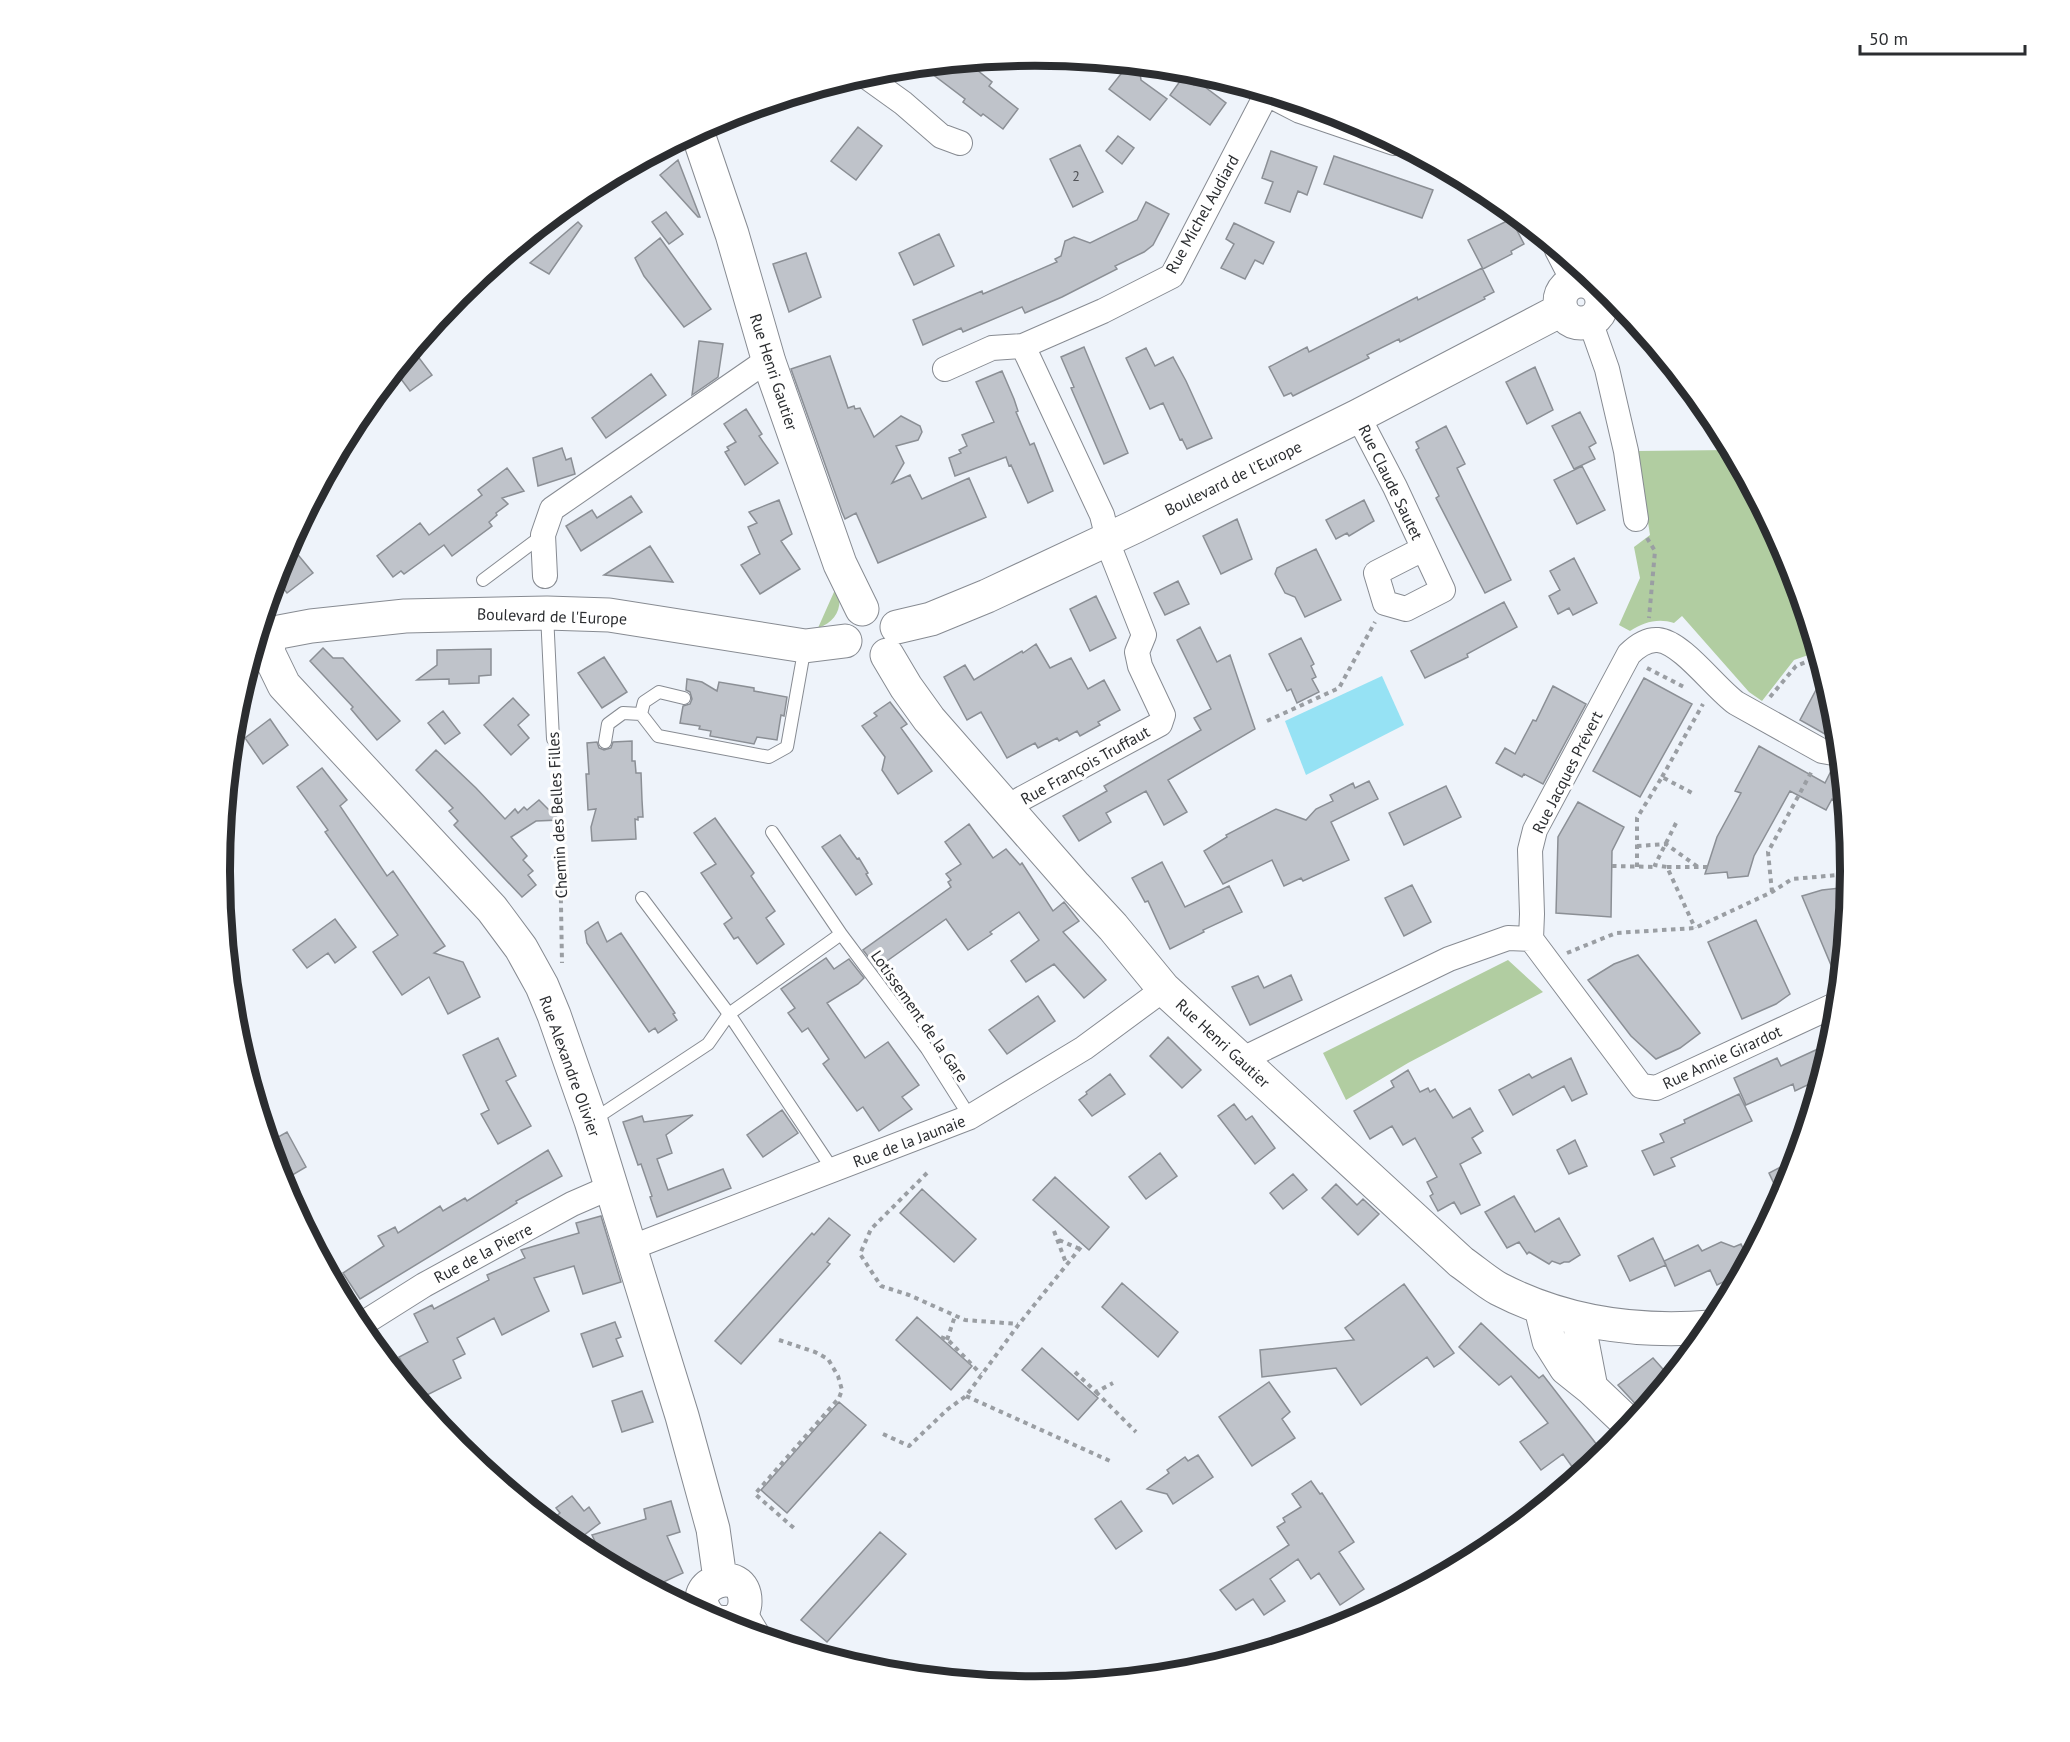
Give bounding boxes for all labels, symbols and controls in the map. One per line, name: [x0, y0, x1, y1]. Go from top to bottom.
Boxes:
scale bar: [1860, 18, 2025, 56]
text: 50 m: [1869, 27, 1908, 50]
street label: Rue Michel Audiard: [1161, 151, 1243, 277]
house number: 2: [1072, 167, 1080, 185]
street label: Rue Henri Gautier: [746, 311, 802, 433]
street label: Rue Claude Sautet: [1354, 421, 1428, 543]
street label: Boulevard de l'Europe: [1161, 436, 1305, 520]
street label: Boulevard de l'Europe: [477, 603, 627, 629]
street label: Rue Jacques Prévert: [1527, 707, 1607, 837]
street label: Rue François Truffaut: [1017, 721, 1154, 809]
street label: Chemin des Belles Filles: [543, 731, 571, 899]
street label: Lotissement de la Gare: [867, 946, 973, 1086]
street label: Rue Alexandre Olivier: [535, 993, 605, 1140]
street label: Rue Henri Gautier: [1172, 994, 1275, 1092]
street label: Rue Annie Girardot: [1659, 1020, 1785, 1093]
street label: Rue de la Jaunaie: [850, 1110, 968, 1172]
street label: Rue de la Pierre: [430, 1219, 536, 1287]

